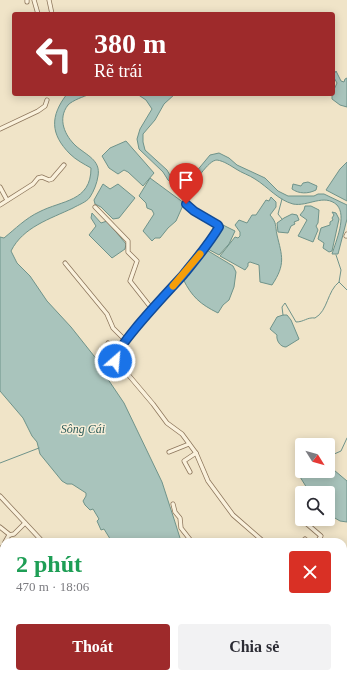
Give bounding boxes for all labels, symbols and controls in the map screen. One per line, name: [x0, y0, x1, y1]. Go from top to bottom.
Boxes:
icon: left: [28, 28, 80, 80]
text: 380 m: [94, 28, 166, 59]
text: Rẽ trái: [94, 61, 142, 81]
pin: [169, 163, 203, 204]
icon: arrive: [175, 169, 197, 191]
position arrow: [94, 340, 136, 382]
water label: Sông Cái: [61, 422, 105, 436]
north arrow: [295, 438, 335, 478]
map controls: [295, 438, 335, 526]
button: search: [295, 486, 335, 526]
text: 2 phút: [16, 551, 82, 577]
button: close: [289, 551, 331, 593]
text: 470 m · 18:06: [16, 579, 89, 594]
button: Thoát: [16, 624, 170, 670]
button: Chia sẻ: [178, 624, 331, 670]

